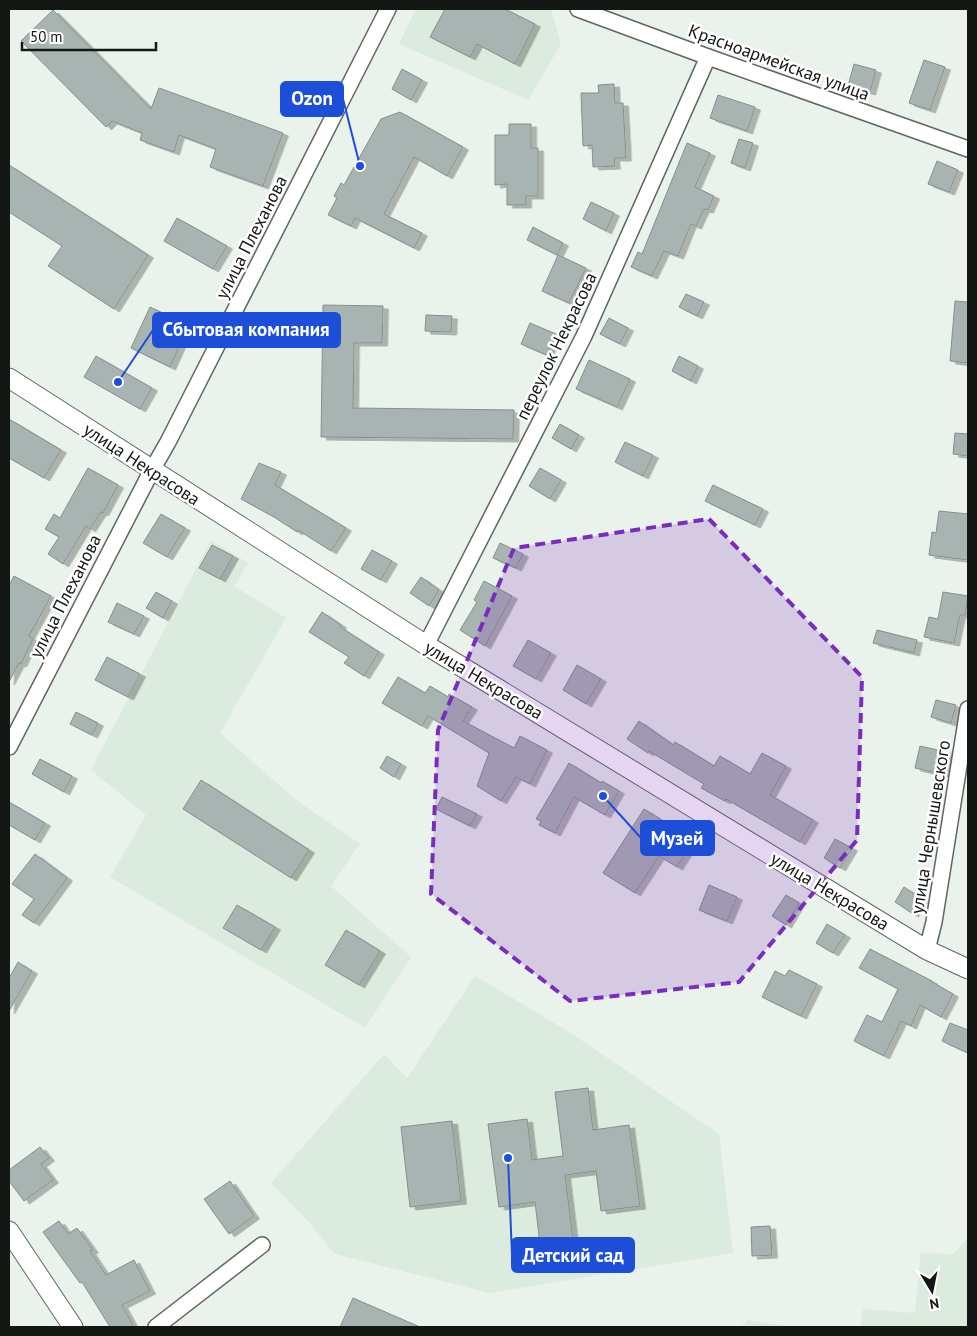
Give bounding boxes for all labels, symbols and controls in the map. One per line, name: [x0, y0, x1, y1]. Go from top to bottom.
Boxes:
street label: Красноармейская улица: [685, 18, 873, 106]
scale bar: [22, 20, 156, 52]
text: 50 m: [30, 27, 63, 46]
callout: Ozon: [281, 82, 343, 116]
text: Ozon: [291, 86, 333, 110]
street label: улица Плеханова: [210, 171, 292, 303]
street label: переулок Некрасова: [510, 268, 602, 424]
callout: Сбытовая компания: [153, 313, 340, 347]
text: Сбытовая компания: [162, 317, 330, 341]
street label: улица Некрасова: [79, 418, 205, 510]
street label: улица Плеханова: [24, 530, 106, 662]
street label: улица Некрасова: [420, 636, 548, 724]
street label: улица Чернышевского: [905, 739, 955, 915]
callout: Музей: [641, 821, 714, 855]
text: Музей: [651, 826, 703, 850]
street label: улица Некрасова: [766, 847, 894, 935]
callout: Детский сад: [512, 1238, 634, 1272]
text: Детский сад: [522, 1243, 624, 1267]
north arrow: [907, 1266, 957, 1316]
text: N: [928, 1294, 940, 1313]

